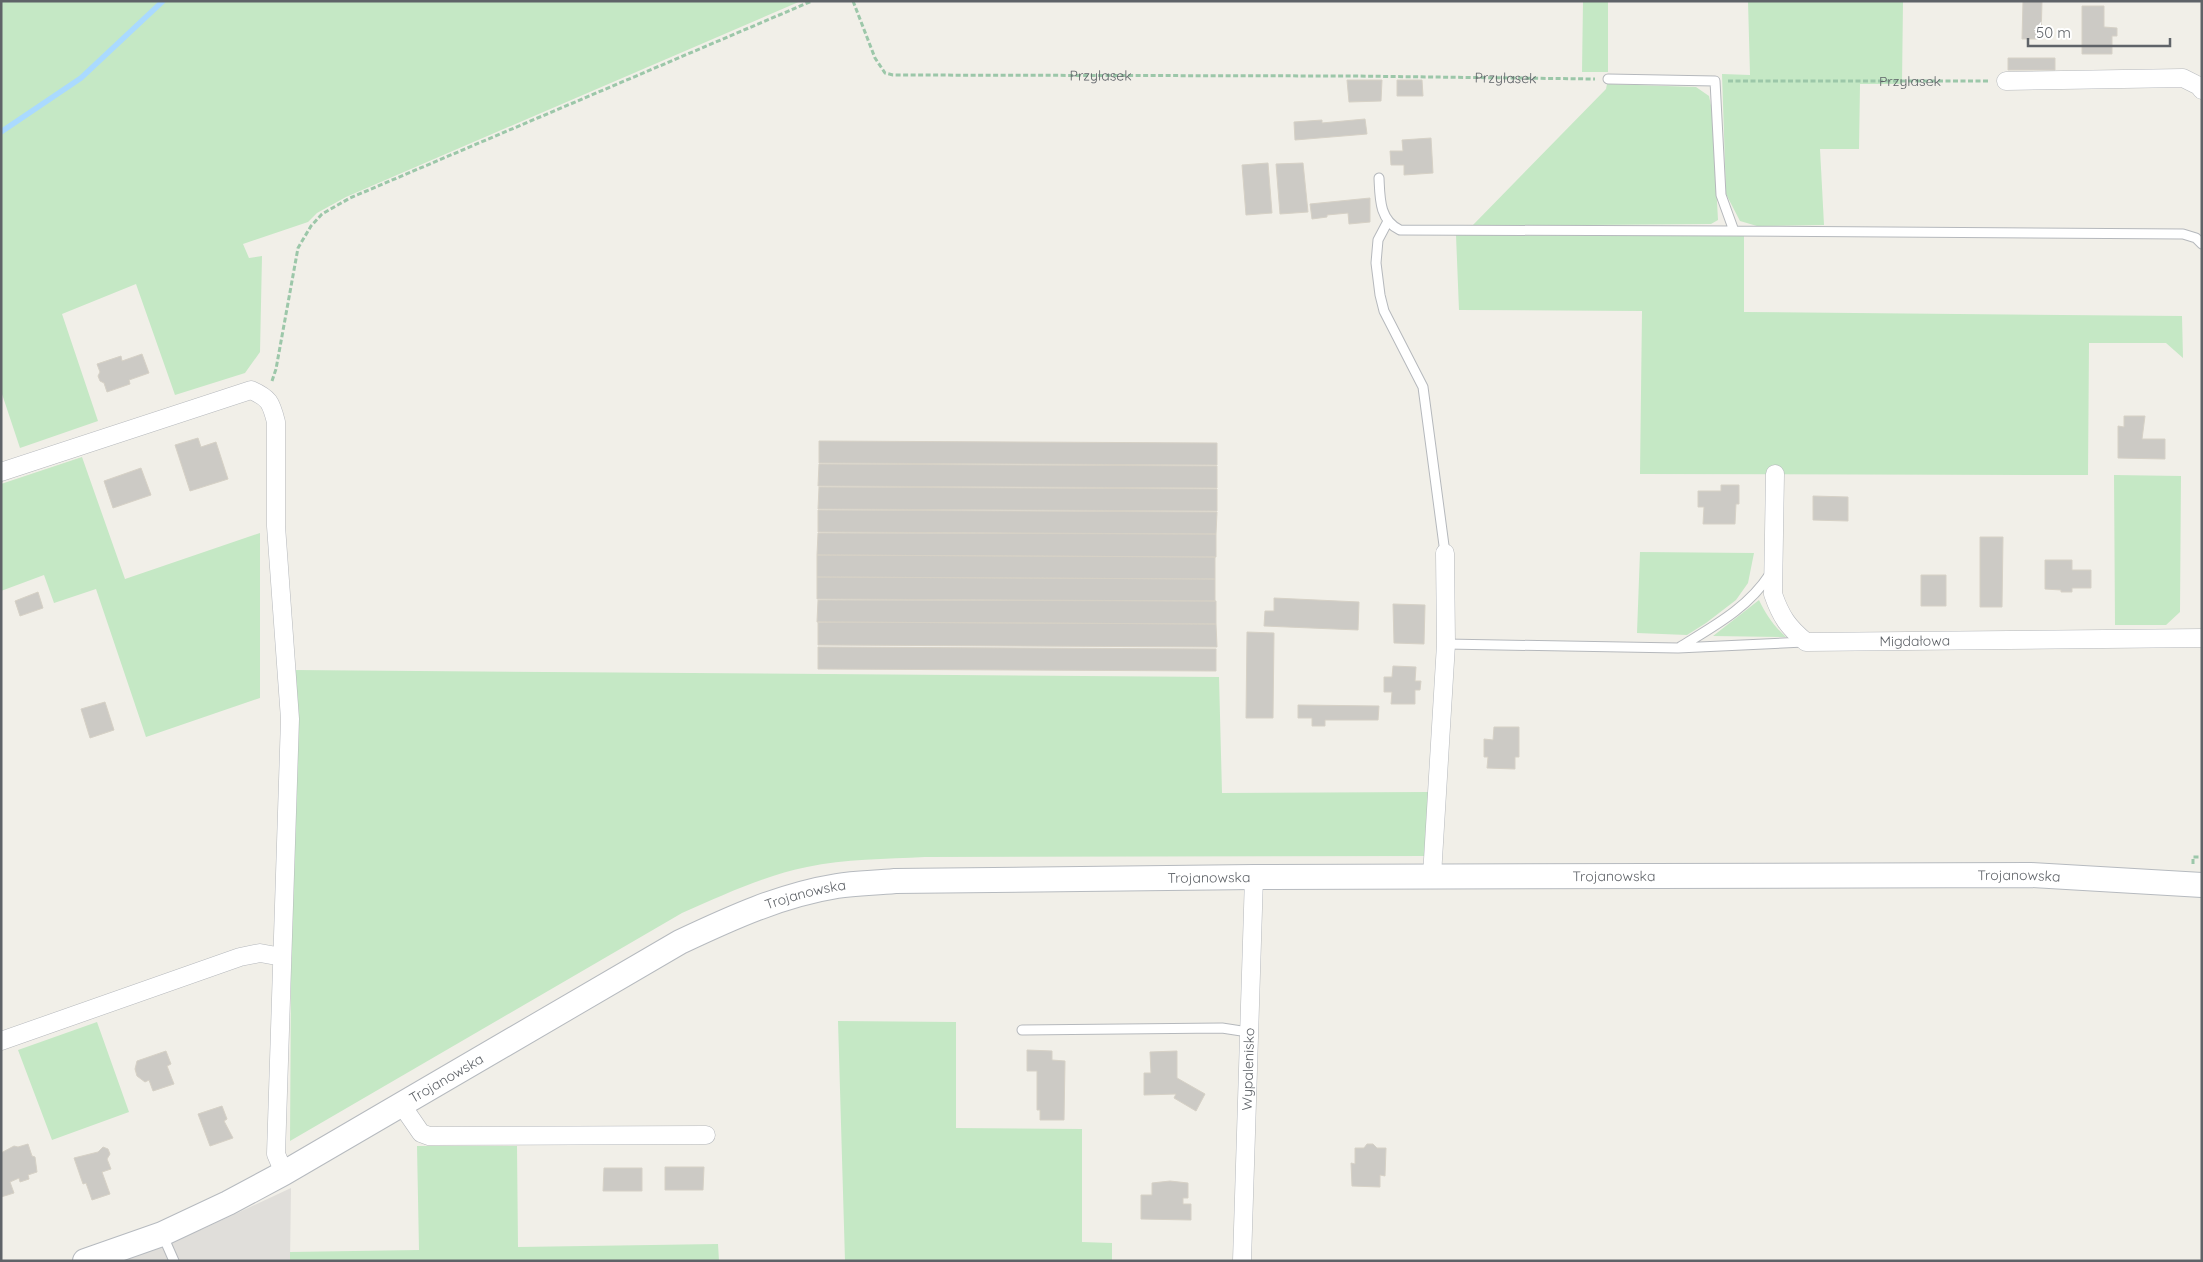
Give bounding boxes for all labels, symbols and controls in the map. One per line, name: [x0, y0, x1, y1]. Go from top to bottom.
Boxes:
scale bar: [2028, 15, 2170, 47]
text: 50 m: [2036, 23, 2071, 42]
street label: Przylasek: [1070, 66, 1132, 85]
street label: Przylasek: [1474, 69, 1537, 87]
street label: Przylasek: [1879, 72, 1941, 90]
street label: Migdałowa: [1879, 632, 1950, 650]
street label: Trojanowska: [1977, 866, 2061, 886]
street label: Trojanowska: [1572, 867, 1656, 885]
street label: Trojanowska: [1167, 868, 1251, 887]
street label: Trojanowska: [762, 876, 847, 914]
street label: Wypalenisko: [1238, 1027, 1258, 1111]
street label: Trojanowska: [406, 1050, 487, 1107]

